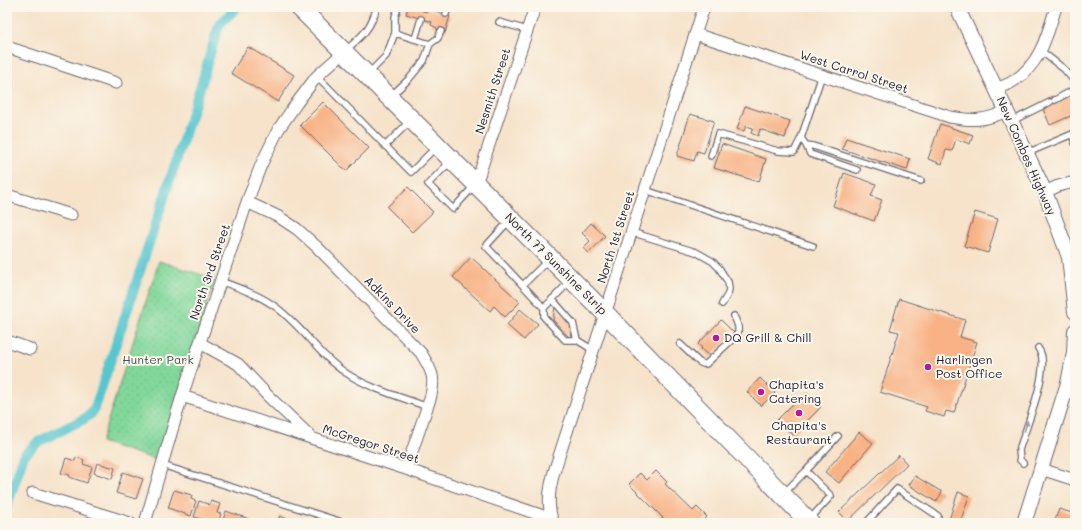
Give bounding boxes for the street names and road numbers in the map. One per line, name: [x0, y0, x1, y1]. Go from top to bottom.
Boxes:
street label: Nesmith Street: [471, 46, 513, 136]
street label: West Carrol Street: [798, 46, 911, 96]
street label: New Combes Highway: [993, 94, 1060, 218]
street label: North 1st Street: [593, 188, 638, 285]
street label: North 77 Sunshine Strip: [502, 209, 611, 318]
street label: North 3rd Street: [185, 222, 233, 322]
street label: Adkins Drive: [361, 272, 424, 336]
street label: McGregor Street: [321, 420, 422, 466]

